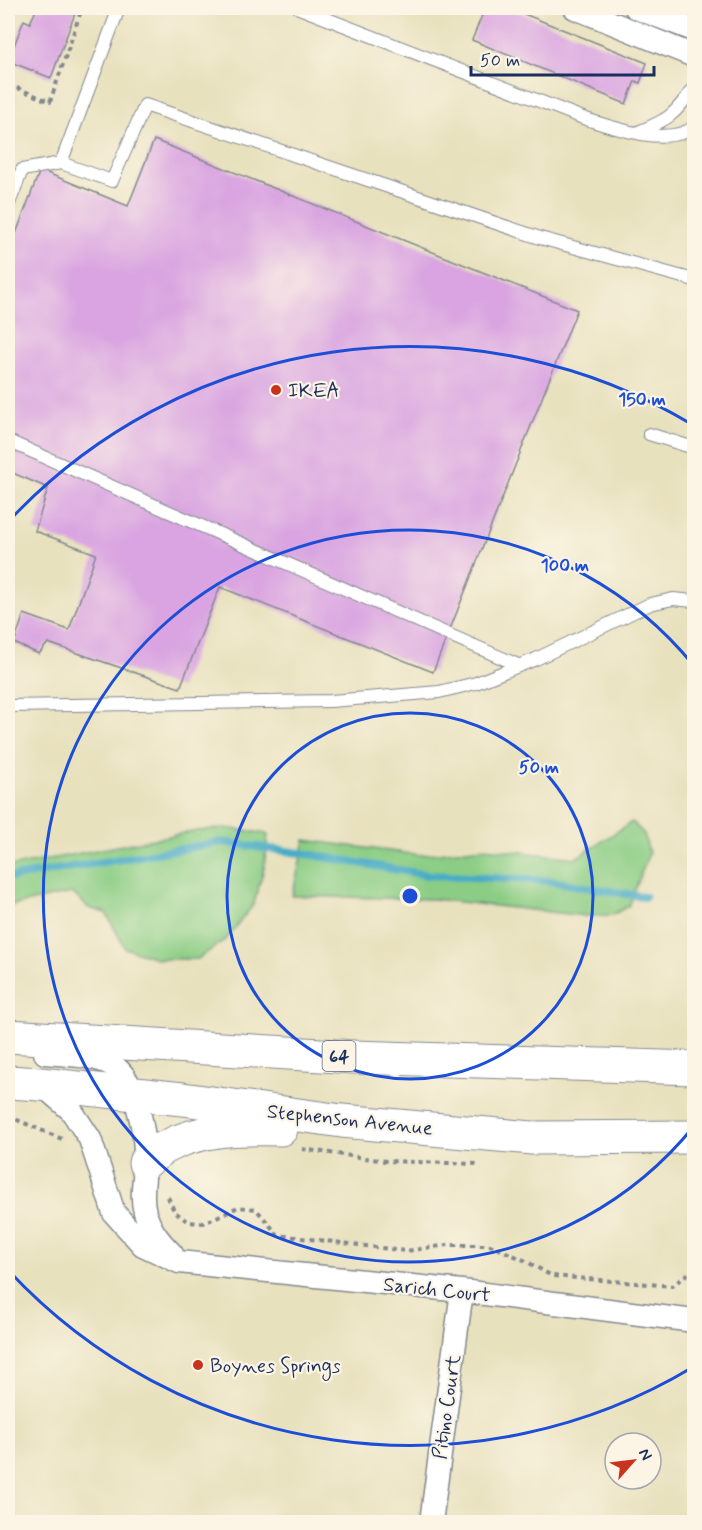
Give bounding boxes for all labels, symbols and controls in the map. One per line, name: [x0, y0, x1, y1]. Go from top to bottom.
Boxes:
scale bar: [471, 39, 654, 77]
text: 50 m: [480, 49, 520, 73]
place label: IKEA: [288, 378, 340, 405]
marker: IKEA: [269, 383, 283, 397]
text: 150 m: [618, 388, 666, 412]
text: 100 m: [541, 554, 589, 578]
text: 50 m: [519, 756, 559, 780]
centre of rings: [400, 886, 420, 906]
road number: 64: [322, 1041, 356, 1071]
street label: Stephenson Avenue: [266, 1098, 434, 1143]
street label: Sarich Court: [382, 1271, 492, 1310]
place label: Boynes Springs: [210, 1353, 341, 1381]
street label: Pitino Court: [427, 1353, 468, 1461]
marker: Boynes Springs: [191, 1358, 205, 1372]
north arrow: [603, 1431, 663, 1491]
text: N: [633, 1445, 657, 1464]

